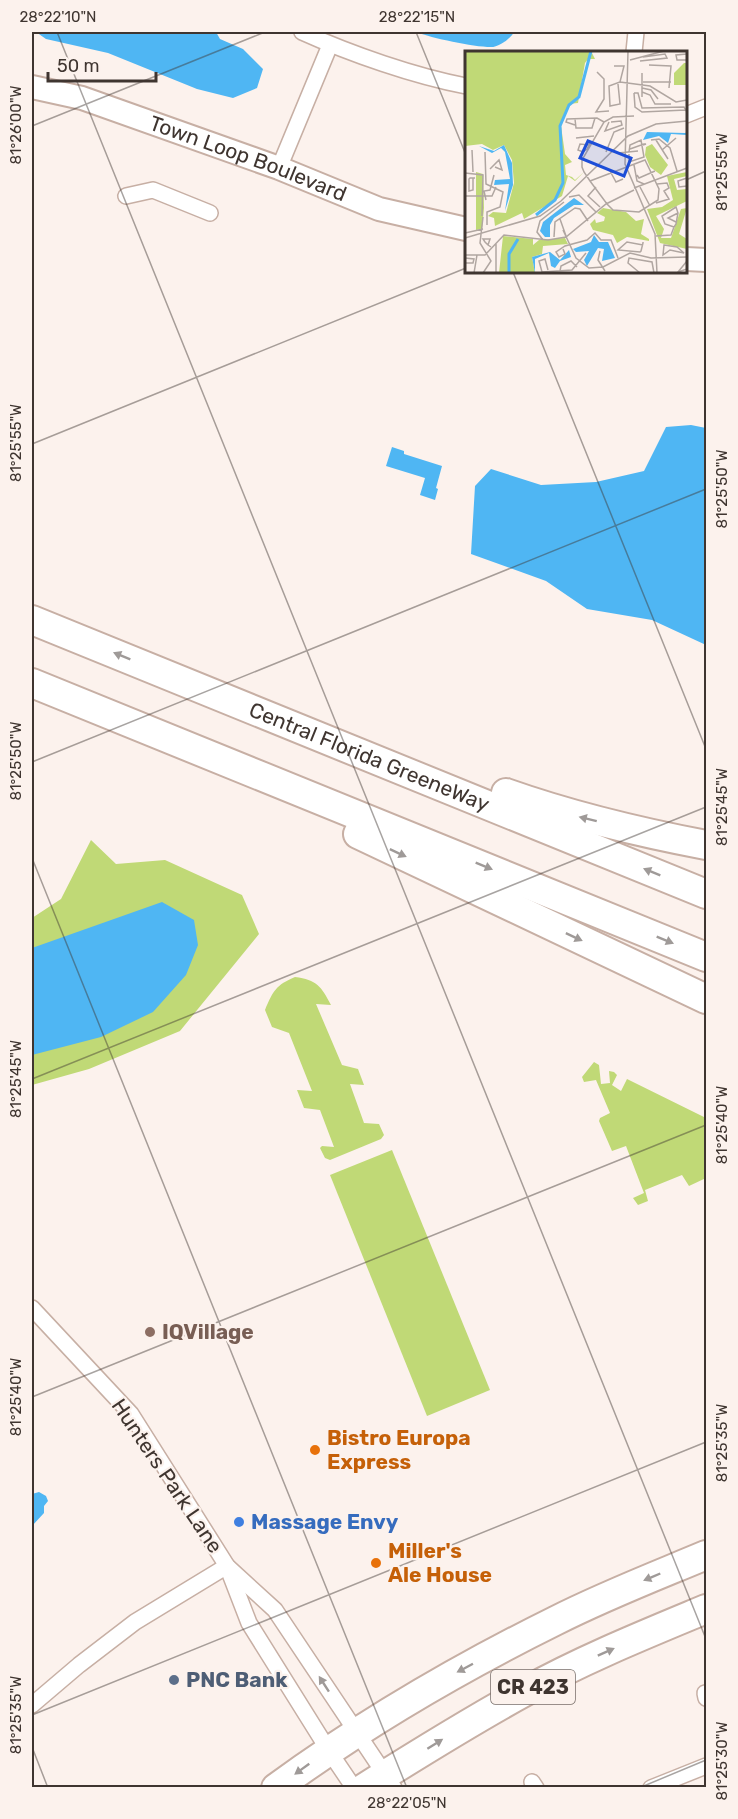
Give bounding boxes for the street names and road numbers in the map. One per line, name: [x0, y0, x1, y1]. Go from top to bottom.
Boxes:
street label: Town Loop Boulevard: [146, 110, 350, 206]
street label: Central Florida GreeneWay: [246, 697, 494, 817]
street label: Hunters Park Lane: [107, 1394, 228, 1558]
road number: CR 423: [491, 1670, 575, 1704]

